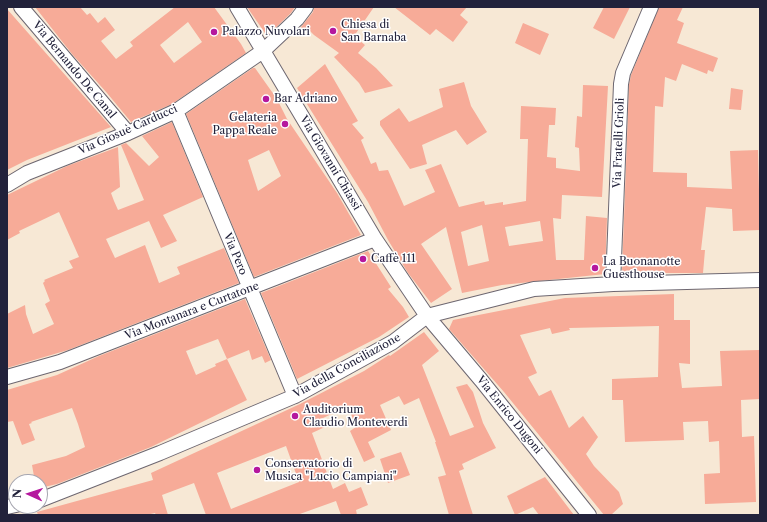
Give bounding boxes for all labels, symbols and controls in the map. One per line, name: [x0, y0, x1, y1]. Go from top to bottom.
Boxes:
place label: Chiesa di San Barnaba: [341, 18, 406, 44]
street label: Via Bernando De Canal: [30, 19, 118, 121]
place label: Palazzo Nuvolari: [222, 25, 310, 39]
marker: Chiesa di San Barnaba: [328, 26, 338, 36]
marker: Palazzo Nuvolari: [209, 27, 219, 37]
place label: Bar Adriano: [274, 92, 337, 106]
marker: Bar Adriano: [261, 94, 271, 104]
street label: Via Fratelli Grioli: [611, 98, 627, 188]
street label: Via Giosuè Carducci: [77, 102, 179, 158]
place label: Gelateria Pappa Reale: [212, 111, 277, 137]
street label: Via Giovanni Chiassi: [297, 113, 363, 213]
marker: Gelateria Pappa Reale: [280, 119, 290, 129]
street label: Via Pero: [220, 231, 250, 277]
place label: Caffè 111: [371, 252, 416, 266]
marker: Caffè 111: [358, 254, 368, 264]
place label: La Buonanotte Guesthouse: [603, 255, 680, 281]
marker: La Buonanotte Guesthouse: [590, 263, 600, 273]
street label: Via Montanara e Curtatone: [123, 279, 261, 343]
street label: Via della Conciliazione: [291, 331, 403, 401]
street label: Via Enrico Dugoni: [474, 373, 544, 457]
place label: Auditorium Claudio Monteverdi: [303, 403, 408, 429]
marker: Auditorium Claudio Monteverdi: [290, 411, 300, 421]
place label: Conservatorio di Musica "Lucio Campiani": [265, 457, 397, 483]
marker: Conservatorio di Musica "Lucio Campiani": [252, 465, 262, 475]
north arrow: [8, 474, 48, 514]
text: N: [10, 488, 24, 499]

